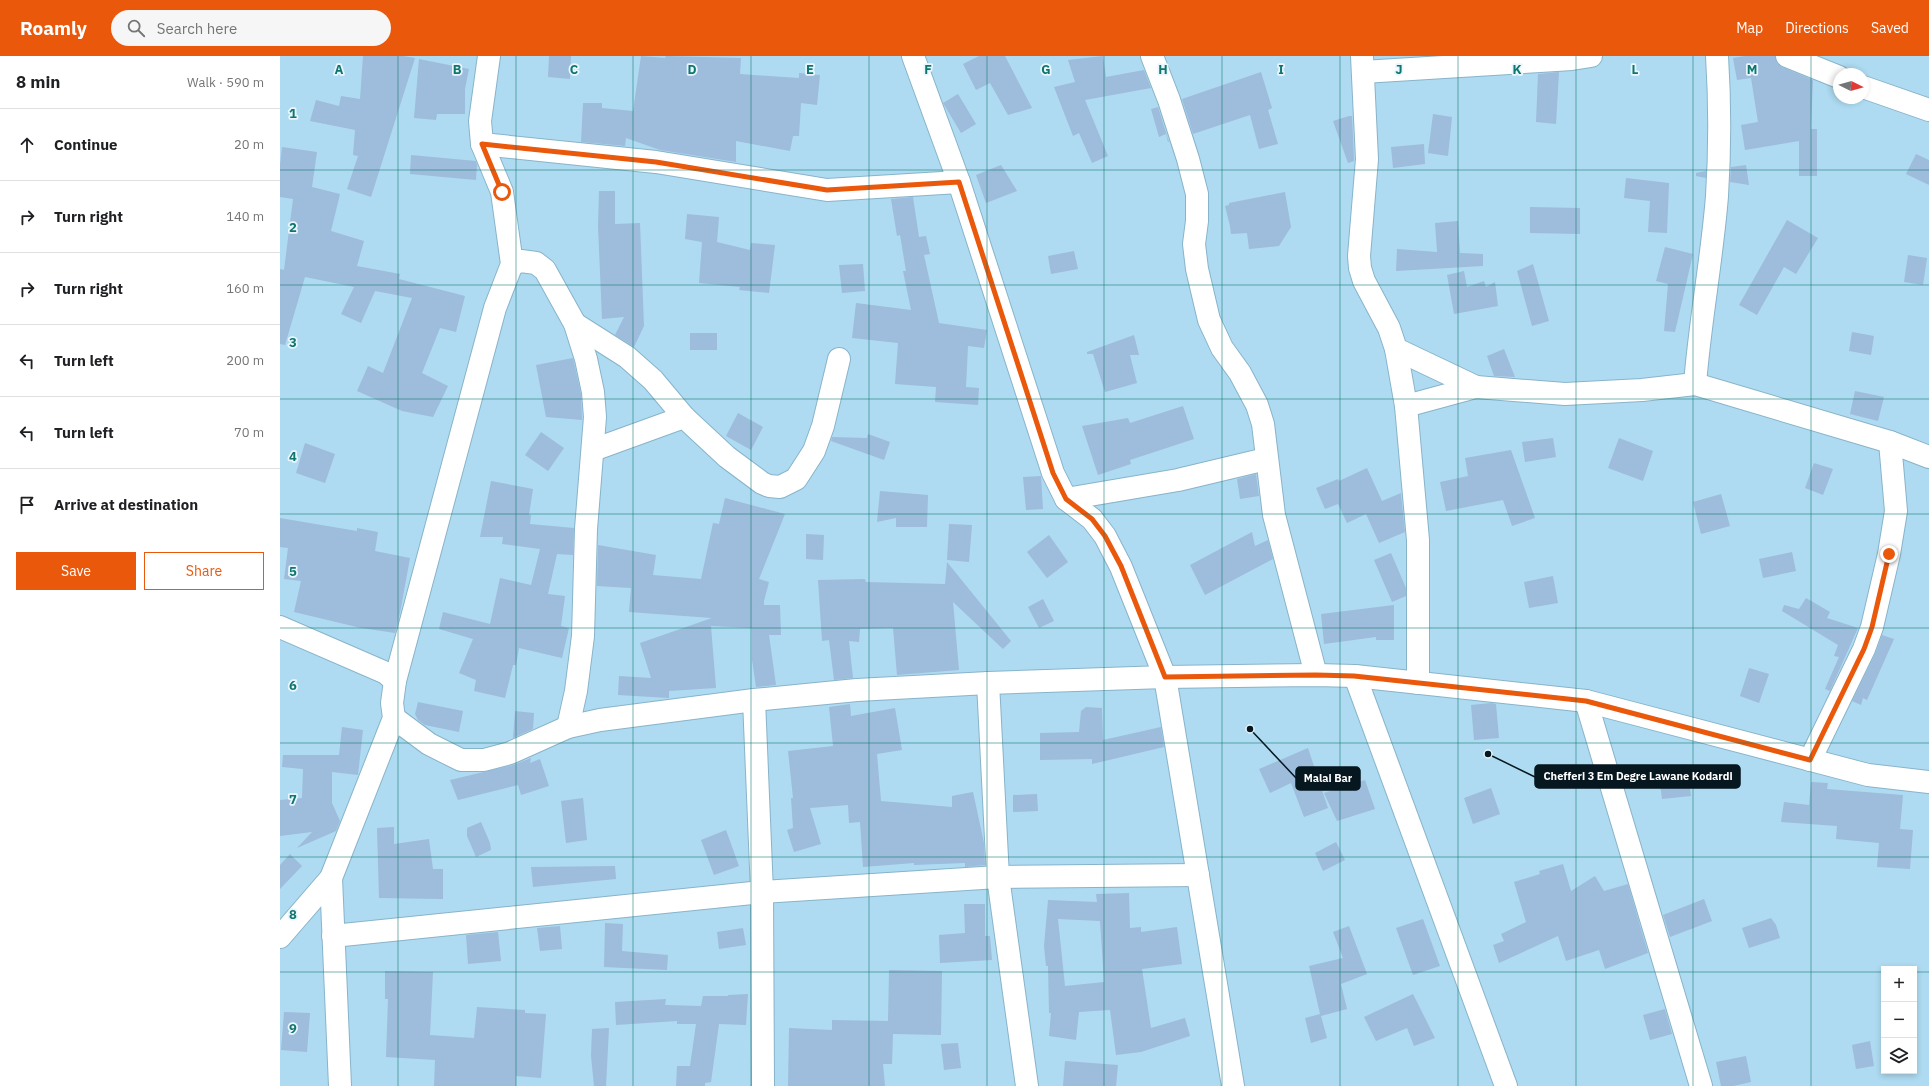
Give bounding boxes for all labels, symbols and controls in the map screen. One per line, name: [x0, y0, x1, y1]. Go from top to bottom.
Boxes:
search box: [111, 10, 391, 46]
text: Roamly: [20, 16, 87, 40]
icon: search: [125, 17, 147, 39]
text: Search here: [157, 19, 237, 38]
text: Map: [1736, 19, 1763, 37]
text: Directions: [1785, 19, 1849, 37]
text: Saved: [1871, 19, 1909, 37]
text: A: [335, 61, 344, 78]
text: B: [453, 61, 462, 78]
text: C: [570, 61, 579, 78]
text: D: [687, 61, 697, 78]
text: E: [806, 61, 814, 78]
text: F: [924, 61, 932, 78]
text: G: [1041, 61, 1051, 78]
text: H: [1158, 61, 1168, 78]
text: I: [1278, 61, 1284, 78]
text: J: [1395, 61, 1403, 78]
text: K: [1512, 61, 1522, 78]
text: L: [1632, 61, 1639, 78]
text: M: [1747, 61, 1757, 78]
north arrow: [1833, 68, 1869, 104]
text: 8 min: [16, 71, 60, 93]
text: Walk · 590 m: [187, 74, 264, 91]
text: 1: [289, 105, 297, 122]
icon: ahead: [16, 134, 38, 156]
text: Continue: [54, 135, 118, 154]
text: 20 m: [234, 136, 264, 153]
route start: [493, 183, 511, 201]
icon: right: [16, 206, 38, 228]
text: Turn right: [54, 207, 123, 226]
text: 140 m: [226, 208, 264, 225]
text: 2: [289, 219, 297, 236]
icon: right: [16, 278, 38, 300]
text: Turn right: [54, 279, 123, 298]
text: 160 m: [226, 280, 264, 297]
text: 3: [289, 334, 297, 351]
icon: left: [16, 350, 38, 372]
text: Turn left: [54, 351, 114, 370]
text: 200 m: [226, 352, 264, 369]
icon: left: [16, 422, 38, 444]
text: Turn left: [54, 423, 114, 442]
text: 70 m: [234, 424, 264, 441]
text: 4: [289, 448, 297, 465]
icon: arrive: [16, 494, 38, 516]
text: Arrive at destination: [54, 495, 198, 514]
route end: [1880, 545, 1898, 563]
button: Save: [16, 552, 136, 590]
button: Share: [144, 552, 264, 590]
text: 5: [289, 563, 297, 580]
text: 6: [289, 677, 297, 694]
callout: Chefferi 3 Em Degre Lawane Kodardi: [1535, 765, 1740, 788]
callout: Malai Bar: [1296, 767, 1360, 790]
text: Chefferi 3 Em Degre Lawane Kodardi: [1543, 769, 1733, 783]
text: Malai Bar: [1304, 771, 1353, 785]
text: 7: [289, 791, 297, 808]
text: 8: [289, 906, 297, 923]
map controls: [1881, 966, 1917, 1074]
button: +: [1881, 966, 1917, 1002]
button: −: [1881, 1002, 1917, 1038]
text: 9: [289, 1020, 297, 1037]
button: layers: [1881, 1038, 1917, 1074]

